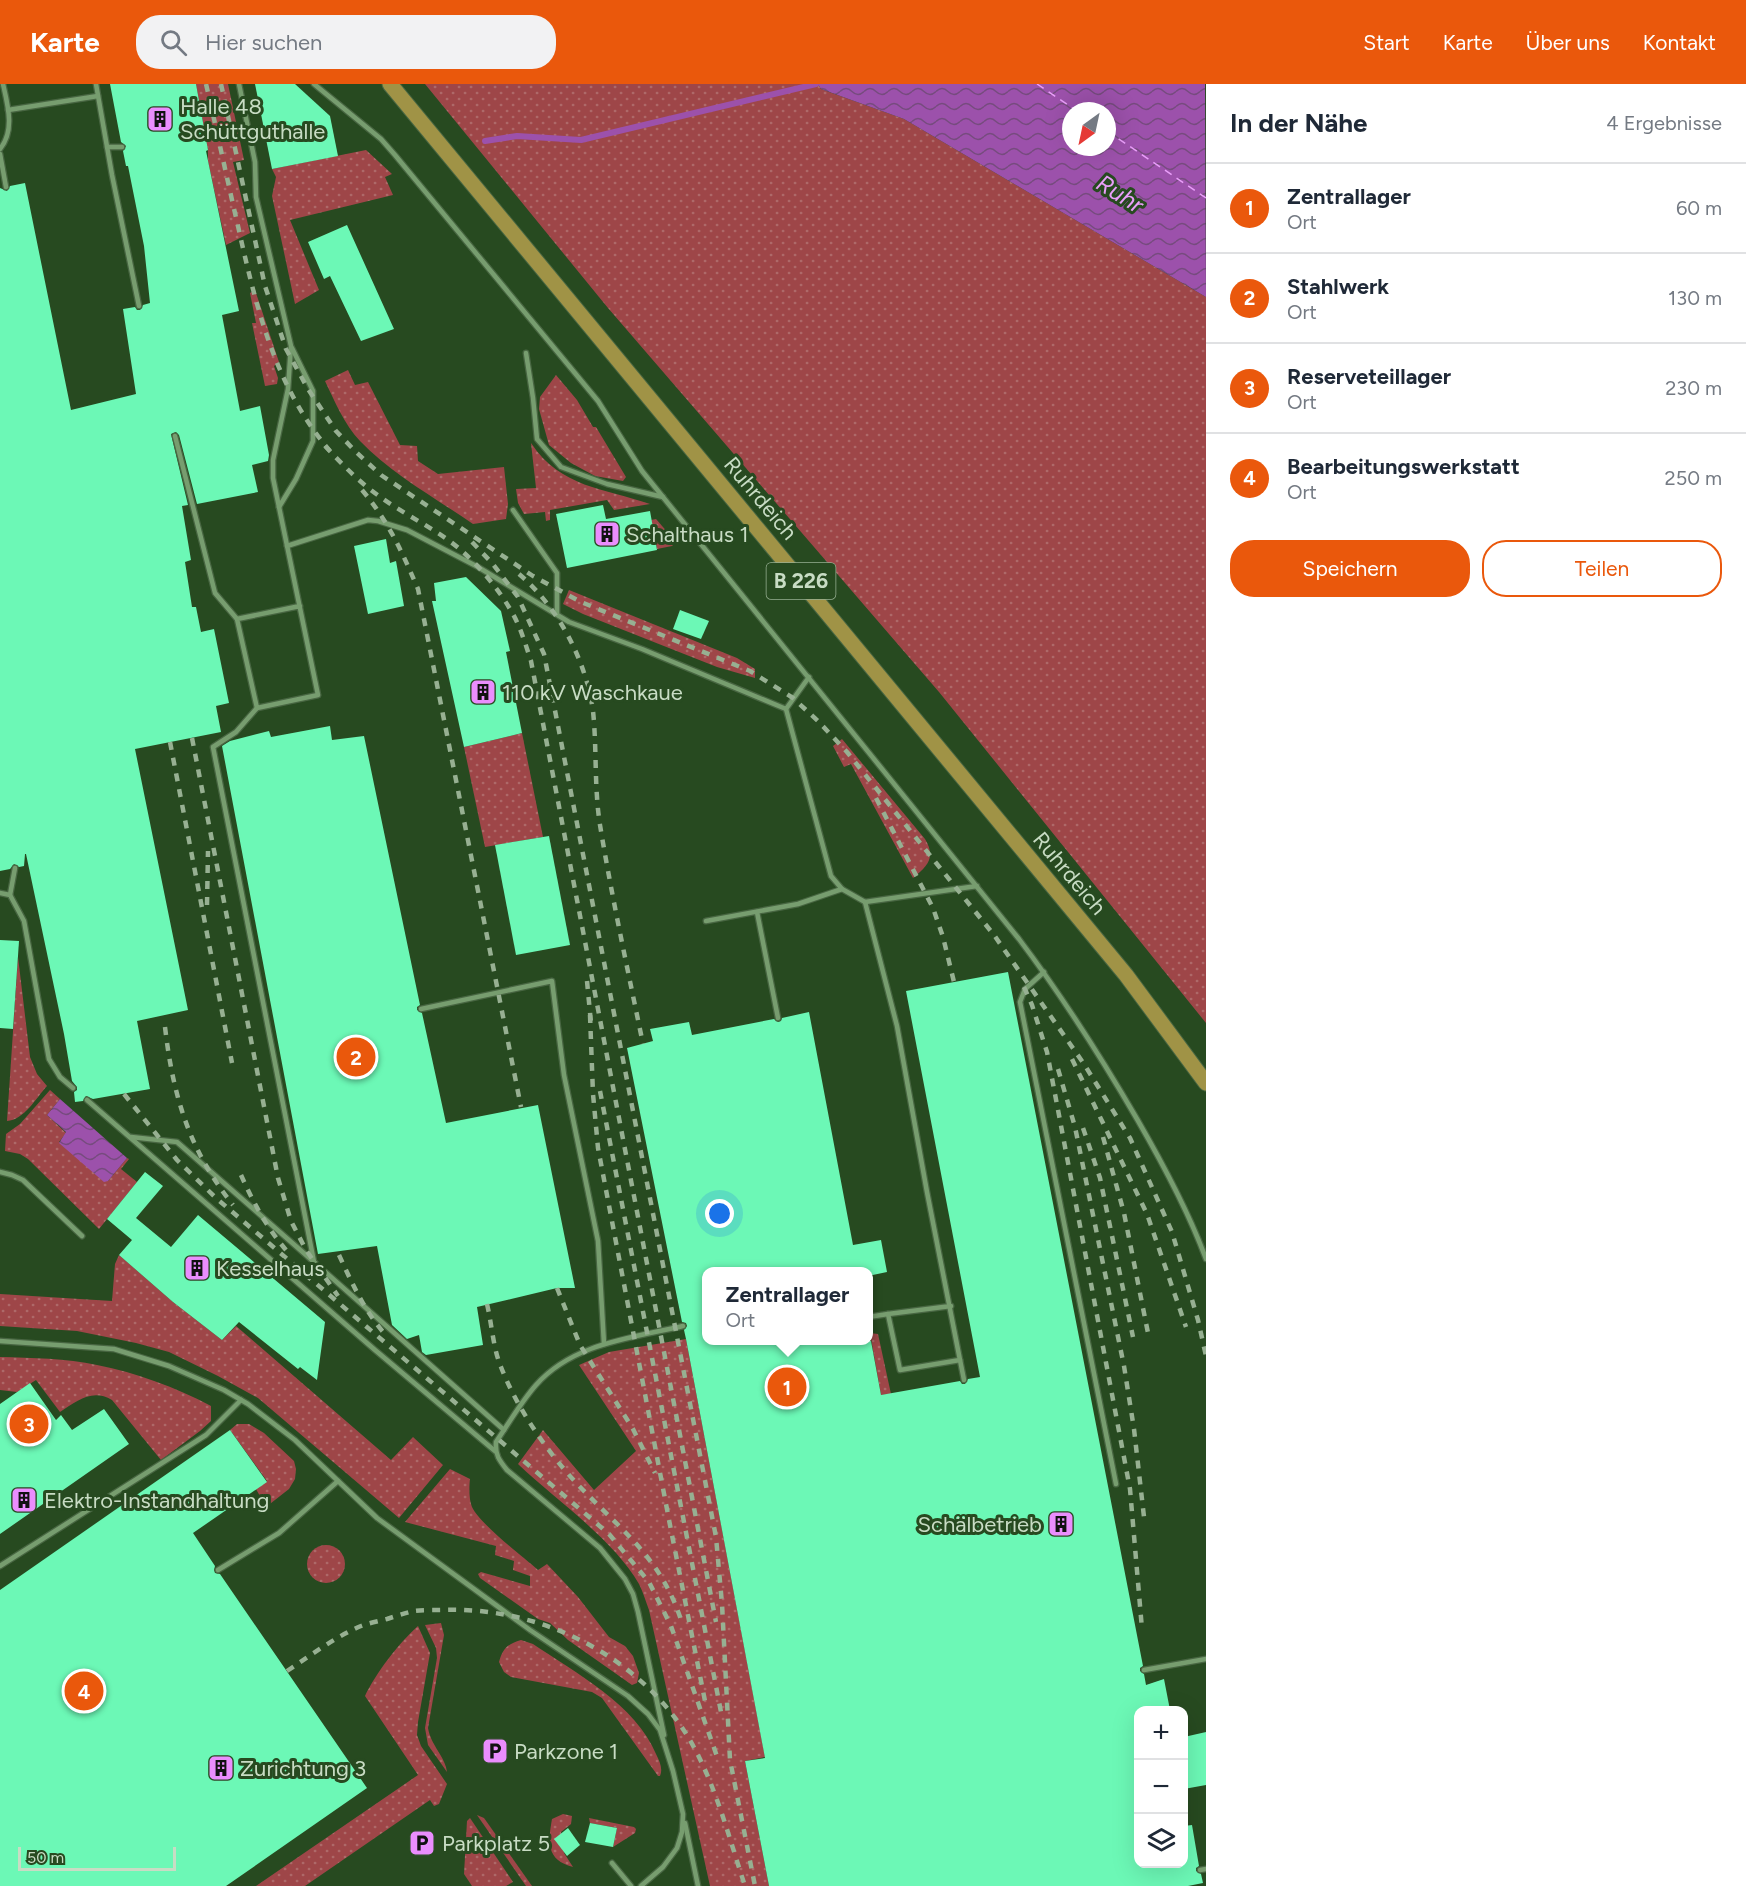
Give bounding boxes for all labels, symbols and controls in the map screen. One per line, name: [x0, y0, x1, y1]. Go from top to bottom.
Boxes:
search box: [136, 15, 556, 69]
text: Karte: [30, 25, 100, 59]
icon: search: [157, 26, 190, 59]
text: Hier suchen: [205, 29, 322, 56]
text: Start: [1363, 30, 1410, 55]
text: Karte: [1443, 30, 1493, 55]
text: Über uns: [1526, 30, 1610, 55]
text: Kontakt: [1643, 30, 1716, 55]
place label: Halle 48 Schüttguthalle: [180, 93, 325, 145]
north arrow: [1062, 102, 1116, 156]
building icon: Halle 48 Schüttguthalle: [145, 104, 175, 134]
text: In der Nähe: [1230, 107, 1367, 139]
text: 4 Ergebnisse: [1606, 111, 1722, 135]
water label: Ruhr: [1091, 168, 1150, 220]
text: Zentrallager: [1287, 183, 1411, 210]
text: 1: [1245, 196, 1254, 220]
text: 60 m: [1676, 196, 1722, 220]
text: Ort: [1287, 210, 1317, 234]
text: Stahlwerk: [1287, 273, 1389, 300]
text: 2: [1244, 286, 1255, 310]
text: 130 m: [1668, 286, 1722, 310]
text: Ort: [1287, 300, 1317, 324]
text: Reserveteillager: [1287, 363, 1451, 390]
text: 3: [1244, 376, 1255, 400]
text: 230 m: [1665, 376, 1722, 400]
text: Ort: [1287, 390, 1317, 414]
street label: Ruhrdeich: [718, 451, 803, 545]
text: Bearbeitungswerkstatt: [1287, 453, 1520, 480]
text: 4: [1243, 466, 1256, 490]
text: 250 m: [1665, 466, 1722, 490]
text: Ort: [1287, 480, 1317, 504]
building icon: Schalthaus 1: [592, 519, 622, 549]
place label: Schalthaus 1: [626, 521, 749, 548]
button: Speichern: [1230, 540, 1470, 597]
button: Teilen: [1482, 540, 1722, 597]
road number: B 226: [766, 563, 836, 599]
building icon: 110 kV Waschkaue: [468, 677, 498, 707]
place label: 110 kV Waschkaue: [502, 679, 683, 706]
street label: Ruhrdeich: [1027, 826, 1112, 920]
pin: 2: [336, 1034, 376, 1080]
your location: [705, 1199, 734, 1228]
building icon: Kesselhaus: [182, 1253, 212, 1283]
place label: Kesselhaus: [216, 1255, 325, 1282]
popup: [702, 1267, 873, 1345]
text: Zentrallager: [726, 1281, 849, 1308]
text: Ort: [726, 1308, 755, 1332]
pin: 1: [768, 1364, 806, 1410]
pin: 3: [9, 1402, 48, 1446]
building icon: Elektro-Instandhaltung: [9, 1485, 39, 1515]
place label: Elektro-Instandhaltung: [44, 1487, 270, 1514]
building icon: Schälbetrieb: [1046, 1509, 1076, 1539]
place label: Schälbetrieb: [918, 1511, 1042, 1538]
pin: 4: [64, 1668, 104, 1714]
map controls: [1134, 1706, 1188, 1868]
button: +: [1134, 1706, 1188, 1760]
parking icon: Parkzone 1: [480, 1736, 510, 1766]
place label: Parkzone 1: [514, 1738, 618, 1765]
building icon: Zurichtung 3: [206, 1753, 236, 1783]
place label: Zurichtung 3: [240, 1755, 366, 1782]
button: −: [1134, 1760, 1188, 1814]
button: layers: [1134, 1814, 1188, 1868]
parking icon: Parkplatz 5: [407, 1828, 437, 1858]
place label: Parkplatz 5: [442, 1830, 550, 1857]
scale bar: [18, 1844, 176, 1872]
text: 50 m: [27, 1848, 64, 1867]

